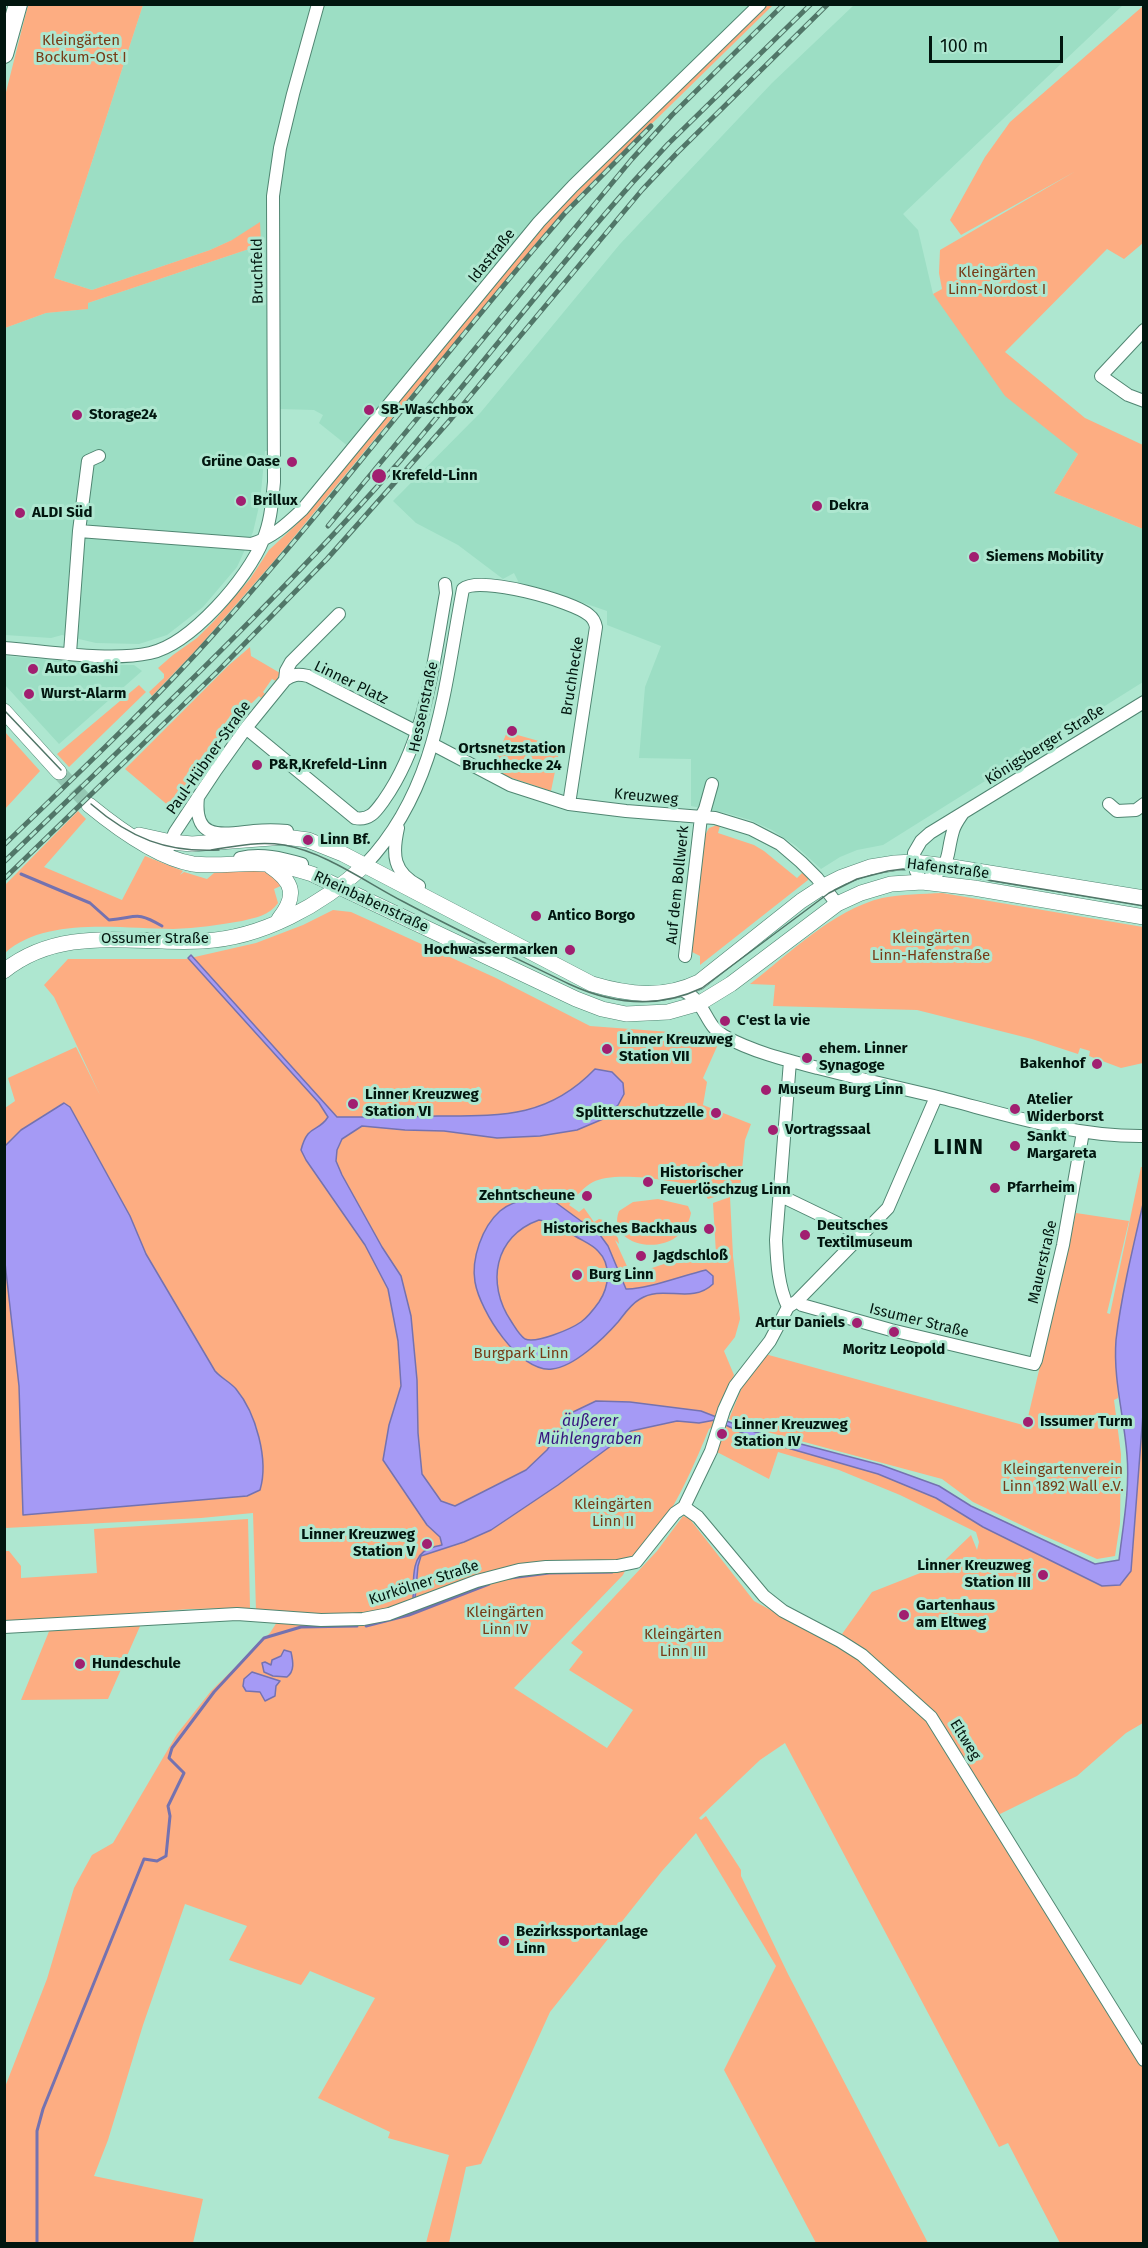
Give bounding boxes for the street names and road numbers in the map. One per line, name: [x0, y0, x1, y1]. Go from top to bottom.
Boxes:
street label: Idastraße: [465, 225, 519, 287]
street label: Bruchfeld: [248, 238, 268, 304]
street label: Bruchhecke: [558, 635, 588, 717]
street label: Linner Platz: [311, 657, 391, 709]
street label: Hessenstraße: [406, 660, 442, 754]
street label: Paul-Hübner-Straße: [163, 698, 255, 818]
street label: Königsberger Straße: [982, 701, 1108, 789]
street label: Kreuzweg: [613, 785, 679, 809]
street label: Auf dem Bollwerk: [663, 825, 693, 945]
street label: Hafenstraße: [906, 855, 990, 883]
street label: Rheinbabenstraße: [311, 867, 431, 937]
street label: Ossumer Straße: [101, 930, 209, 948]
street label: Mauerstraße: [1025, 1218, 1061, 1306]
street label: Issumer Straße: [867, 1300, 971, 1342]
street label: Kurkölner Straße: [367, 1557, 481, 1609]
street label: Eltweg: [946, 1716, 984, 1764]

